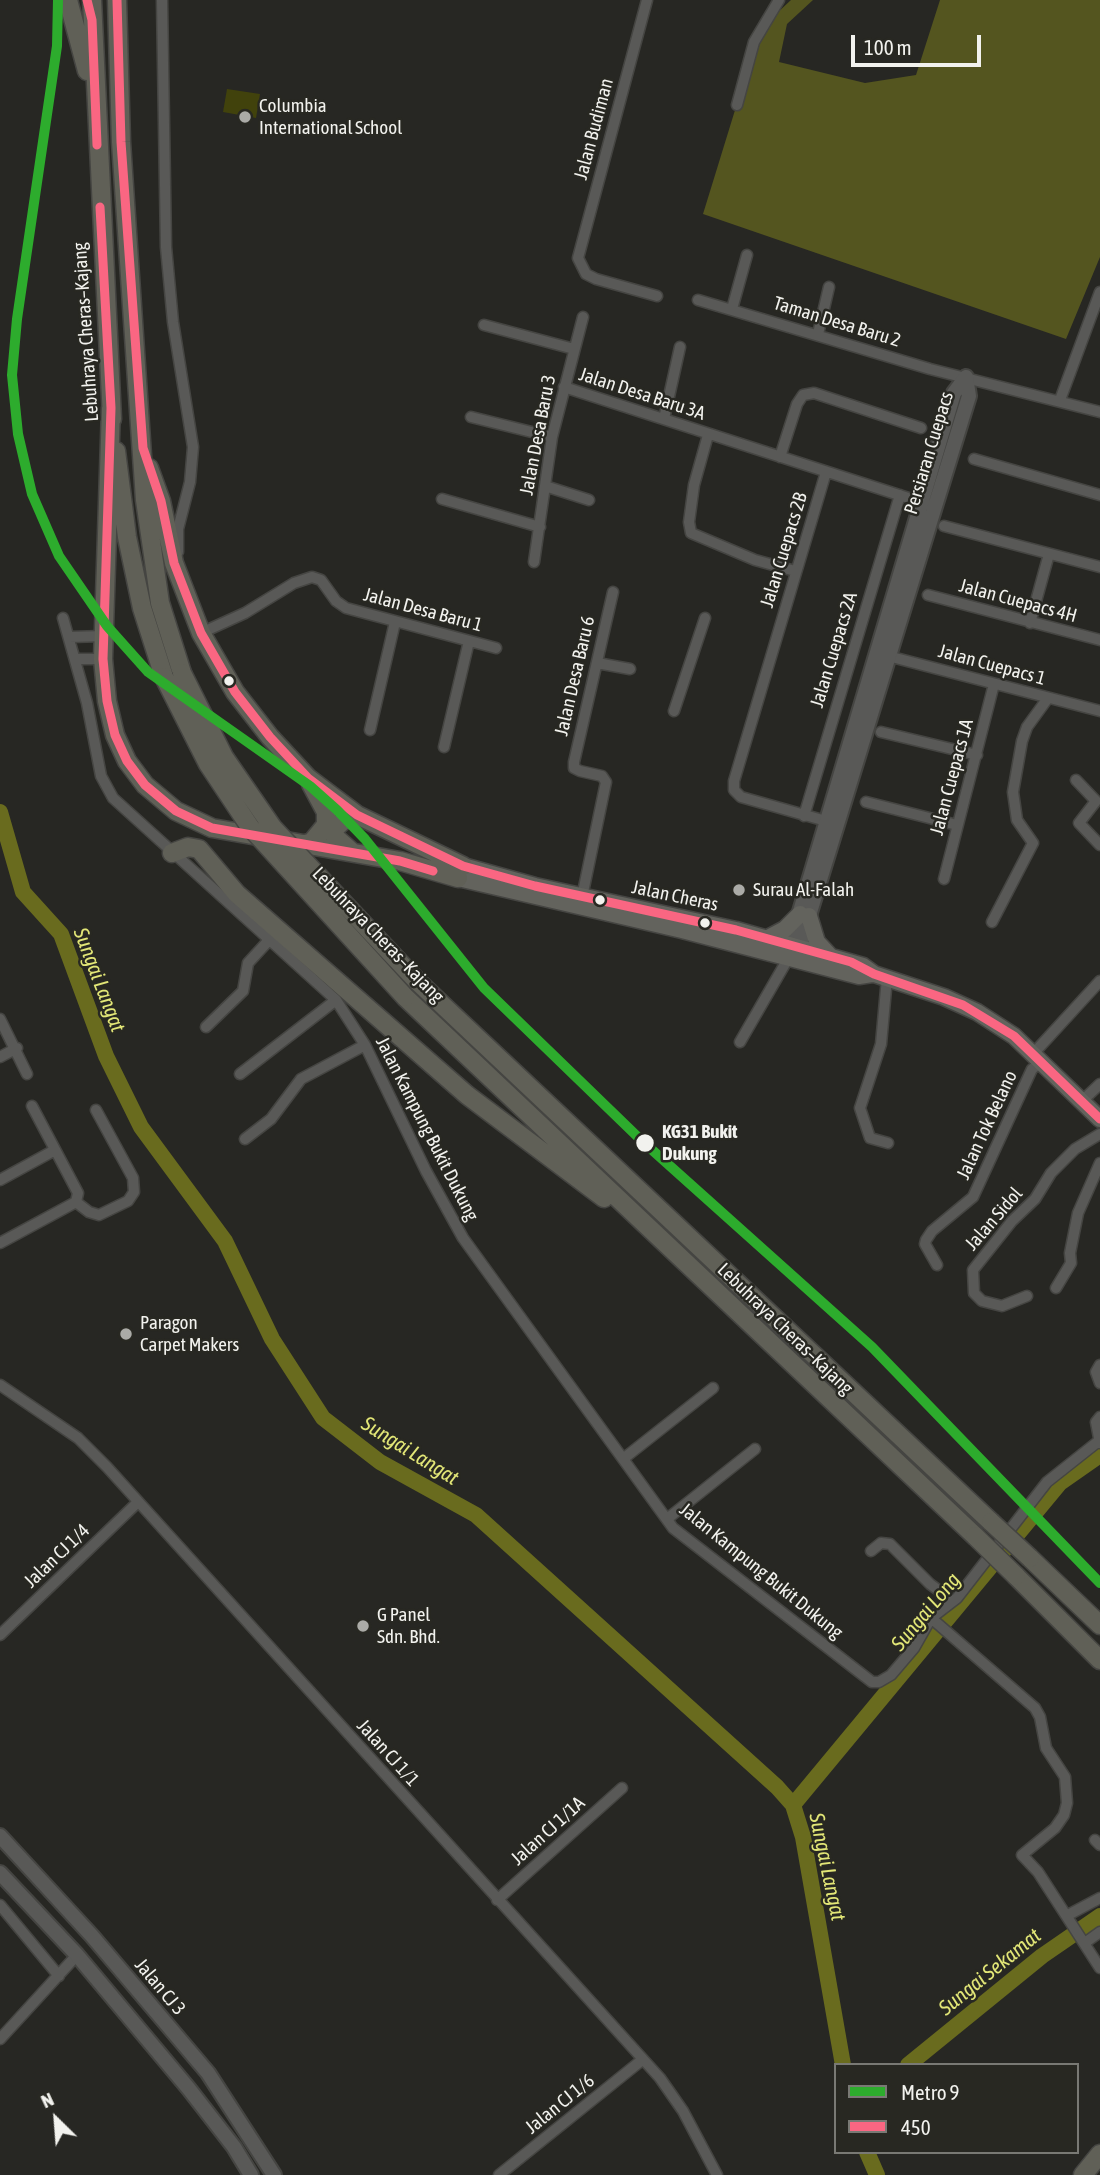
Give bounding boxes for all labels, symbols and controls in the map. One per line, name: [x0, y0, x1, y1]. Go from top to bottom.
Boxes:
scale bar: [855, 21, 984, 65]
text: 100 m: [864, 35, 912, 59]
street label: Jalan Budiman: [570, 76, 618, 182]
place label: Columbia International School: [259, 95, 402, 139]
marker: Columbia International School: [237, 109, 253, 125]
street label: Lebuhraya Cheras–Kajang: [68, 242, 104, 422]
street label: Taman Desa Baru 2: [771, 292, 903, 352]
street label: Jalan Desa Baru 3A: [576, 363, 708, 425]
street label: Jalan Desa Baru 3: [515, 373, 561, 497]
street label: Persiaran Cuepacs: [900, 389, 958, 517]
street label: Jalan Cuepacs 2B: [756, 490, 812, 610]
street label: Jalan Cuepacs 4H: [957, 574, 1079, 628]
street label: Jalan Desa Baru 1: [361, 583, 485, 637]
street label: Jalan Cuepacs 2A: [806, 590, 862, 710]
street label: Jalan Desa Baru 6: [550, 614, 600, 738]
street label: Jalan Cuepacs 1: [936, 640, 1048, 690]
unlabelled marker: [222, 674, 236, 688]
street label: Jalan Cuepacs 1A: [926, 716, 978, 838]
street label: Lebuhraya Cheras–Kajang: [307, 862, 449, 1008]
street label: Jalan Cheras: [630, 876, 720, 916]
place label: Surau Al-Falah: [753, 879, 854, 901]
marker: Surau Al-Falah: [731, 882, 747, 898]
unlabelled marker: [593, 893, 607, 907]
unlabelled marker: [698, 916, 712, 930]
water label: Sungai Langat: [68, 924, 130, 1036]
street label: Jalan Kampung Bukit Dukung: [371, 1033, 483, 1225]
street label: Jalan Tok Belano: [952, 1067, 1022, 1183]
place label: KG31 Bukit Dukung: [662, 1121, 738, 1165]
marker: KG31 Bukit Dukung: [634, 1132, 656, 1154]
street label: Jalan Sidol: [960, 1183, 1028, 1255]
street label: Lebuhraya Cheras–Kajang: [712, 1258, 858, 1400]
place label: Paragon Carpet Makers: [140, 1312, 239, 1356]
marker: Paragon Carpet Makers: [118, 1326, 134, 1342]
water label: Sungai Langat: [357, 1411, 463, 1491]
street label: Jalan Kampung Bukit Dukung: [675, 1498, 847, 1644]
street label: Jalan CJ 1/4: [20, 1519, 94, 1593]
water label: Sungai Long: [886, 1568, 966, 1656]
place label: G Panel Sdn. Bhd.: [377, 1604, 440, 1648]
marker: G Panel Sdn. Bhd.: [355, 1618, 371, 1634]
street label: Jalan CJ 1/1: [352, 1715, 424, 1791]
street label: Jalan CJ 1/1A: [506, 1792, 590, 1870]
water label: Sungai Langat: [803, 1811, 851, 1923]
water label: Sungai Sekamat: [934, 1923, 1046, 2021]
street label: Jalan CJ 3: [130, 1954, 190, 2020]
legend: [834, 2063, 1079, 2154]
street label: Jalan CJ 1/6: [521, 2069, 599, 2139]
text: Metro 9: [901, 2080, 959, 2104]
north arrow: [21, 2084, 91, 2154]
text: N: [37, 2088, 57, 2112]
text: 450: [901, 2115, 931, 2139]

